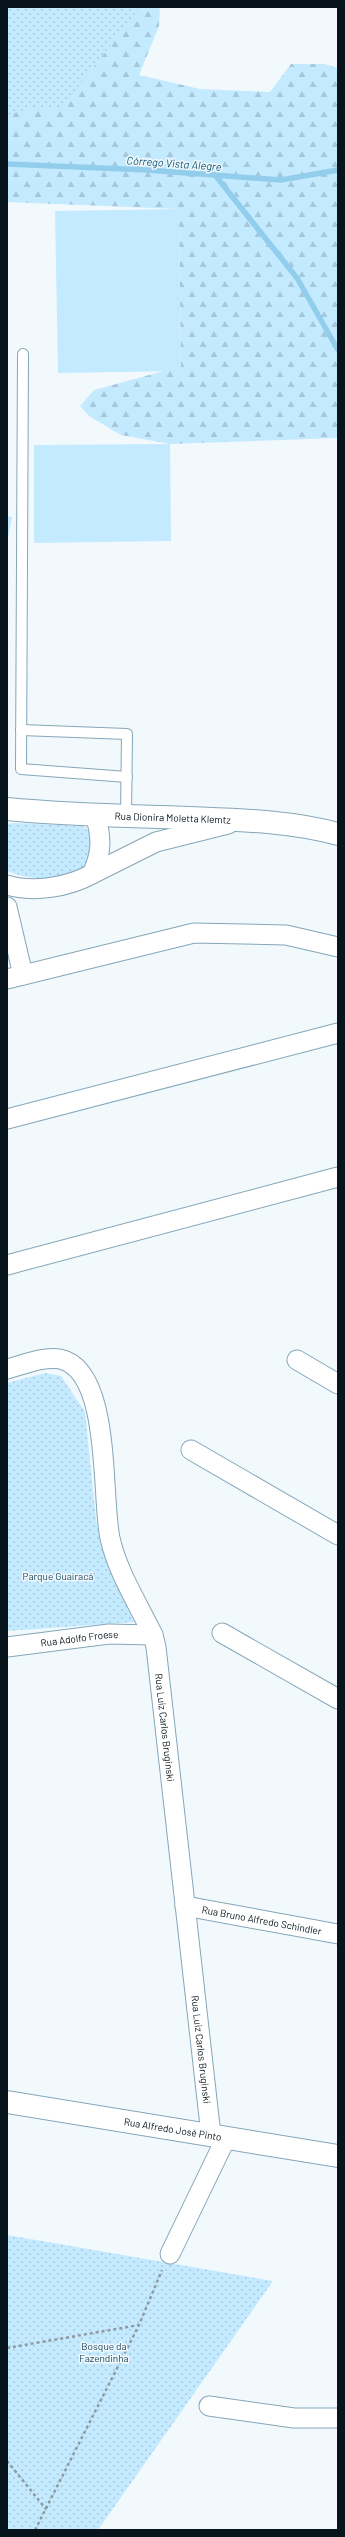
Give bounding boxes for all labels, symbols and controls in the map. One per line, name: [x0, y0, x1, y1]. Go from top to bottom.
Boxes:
water label: Córrego Vista Alegre: [126, 153, 222, 173]
street label: Rua Dionira Moletta Klemtz: [114, 810, 232, 826]
park label: Parque Guairacá: [23, 1570, 93, 1582]
street label: Rua Adolfo Froese: [40, 1628, 118, 1649]
street label: Rua Luiz Carlos Bruginski: [153, 1673, 177, 1782]
street label: Rua Bruno Alfredo Schindler: [201, 1903, 323, 1937]
street label: Rua Luiz Carlos Bruginski: [189, 1995, 213, 2104]
street label: Rua Alfredo José Pinto: [123, 2115, 222, 2143]
park label: Bosque da Fazendinha: [79, 2340, 129, 2364]

